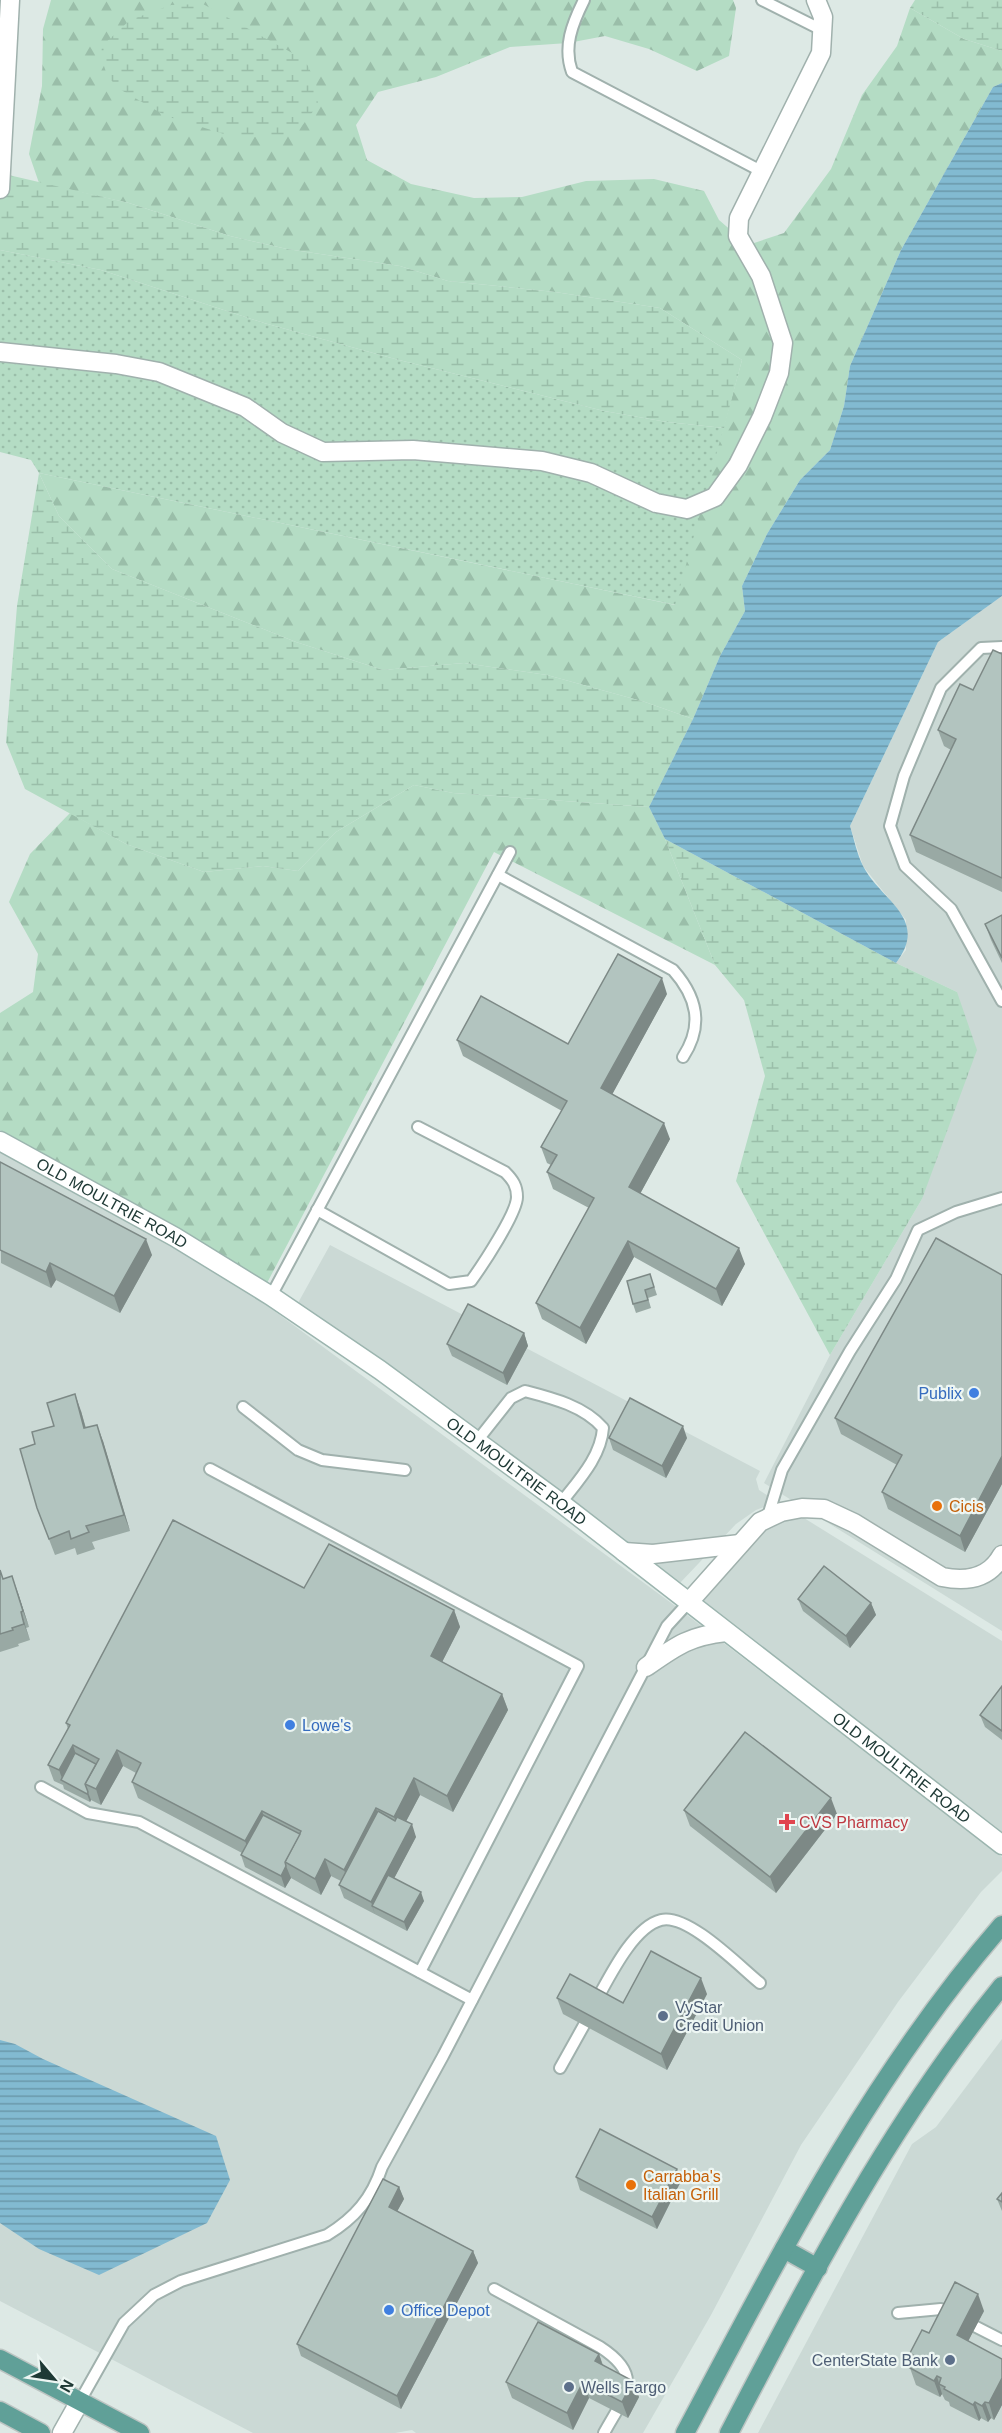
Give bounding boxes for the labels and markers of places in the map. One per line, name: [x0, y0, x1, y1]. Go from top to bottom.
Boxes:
place label: Publix: [918, 1385, 962, 1402]
marker: Publix: [967, 1386, 981, 1400]
place label: Cicis: [949, 1498, 984, 1515]
marker: Cicis: [930, 1499, 944, 1513]
place label: Lowe's: [302, 1717, 351, 1734]
marker: Lowe's: [283, 1718, 297, 1732]
place label: CVS Pharmacy: [799, 1814, 908, 1831]
marker: CVS Pharmacy: [780, 1815, 794, 1829]
place label: VyStar Credit Union: [675, 1999, 764, 2034]
marker: VyStar Credit Union: [656, 2009, 670, 2023]
place label: Carrabba's Italian Grill: [643, 2168, 721, 2203]
marker: Carrabba's Italian Grill: [624, 2178, 638, 2192]
place label: Office Depot: [401, 2302, 490, 2319]
marker: Office Depot: [382, 2303, 396, 2317]
place label: CenterState Bank: [812, 2352, 939, 2369]
marker: CenterState Bank: [943, 2353, 957, 2367]
place label: Wells Fargo: [581, 2379, 666, 2396]
marker: Wells Fargo: [562, 2380, 576, 2394]

